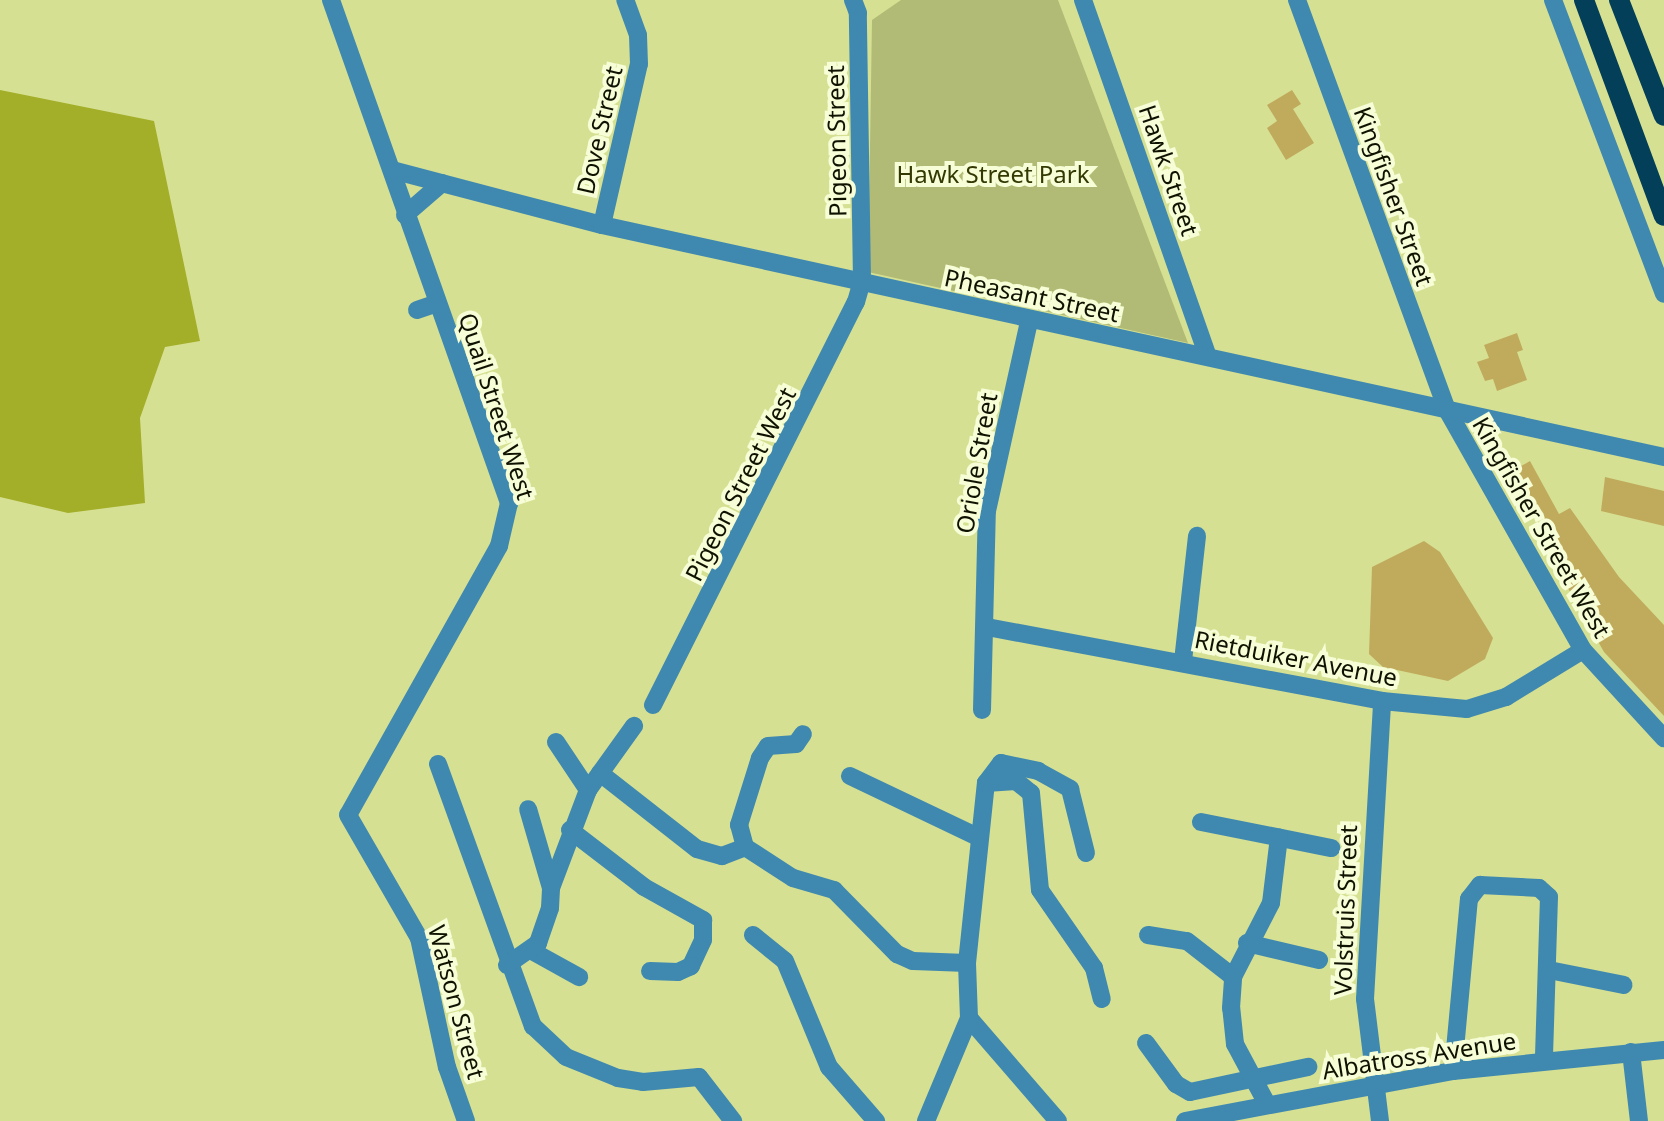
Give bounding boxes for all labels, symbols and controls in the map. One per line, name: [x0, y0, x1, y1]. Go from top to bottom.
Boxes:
street label: Dove Street: [570, 63, 628, 197]
street label: Pigeon Street: [820, 65, 852, 217]
street label: Hawk Street: [1133, 101, 1205, 239]
street label: Kingfisher Street: [1348, 103, 1440, 289]
park label: Hawk Street Park: [896, 160, 1090, 188]
street label: Pheasant Street: [942, 262, 1122, 328]
street label: Quail Street West: [453, 309, 541, 503]
street label: Pigeon Street West: [679, 382, 801, 586]
street label: Oriole Street: [949, 390, 1003, 536]
street label: Kingfisher Street West: [1467, 412, 1617, 642]
street label: Rietduiker Avenue: [1192, 624, 1400, 692]
street label: Volstruis Street: [1328, 824, 1362, 996]
street label: Watson Street: [423, 922, 491, 1082]
street label: Albatross Avenue: [1320, 1025, 1518, 1085]

